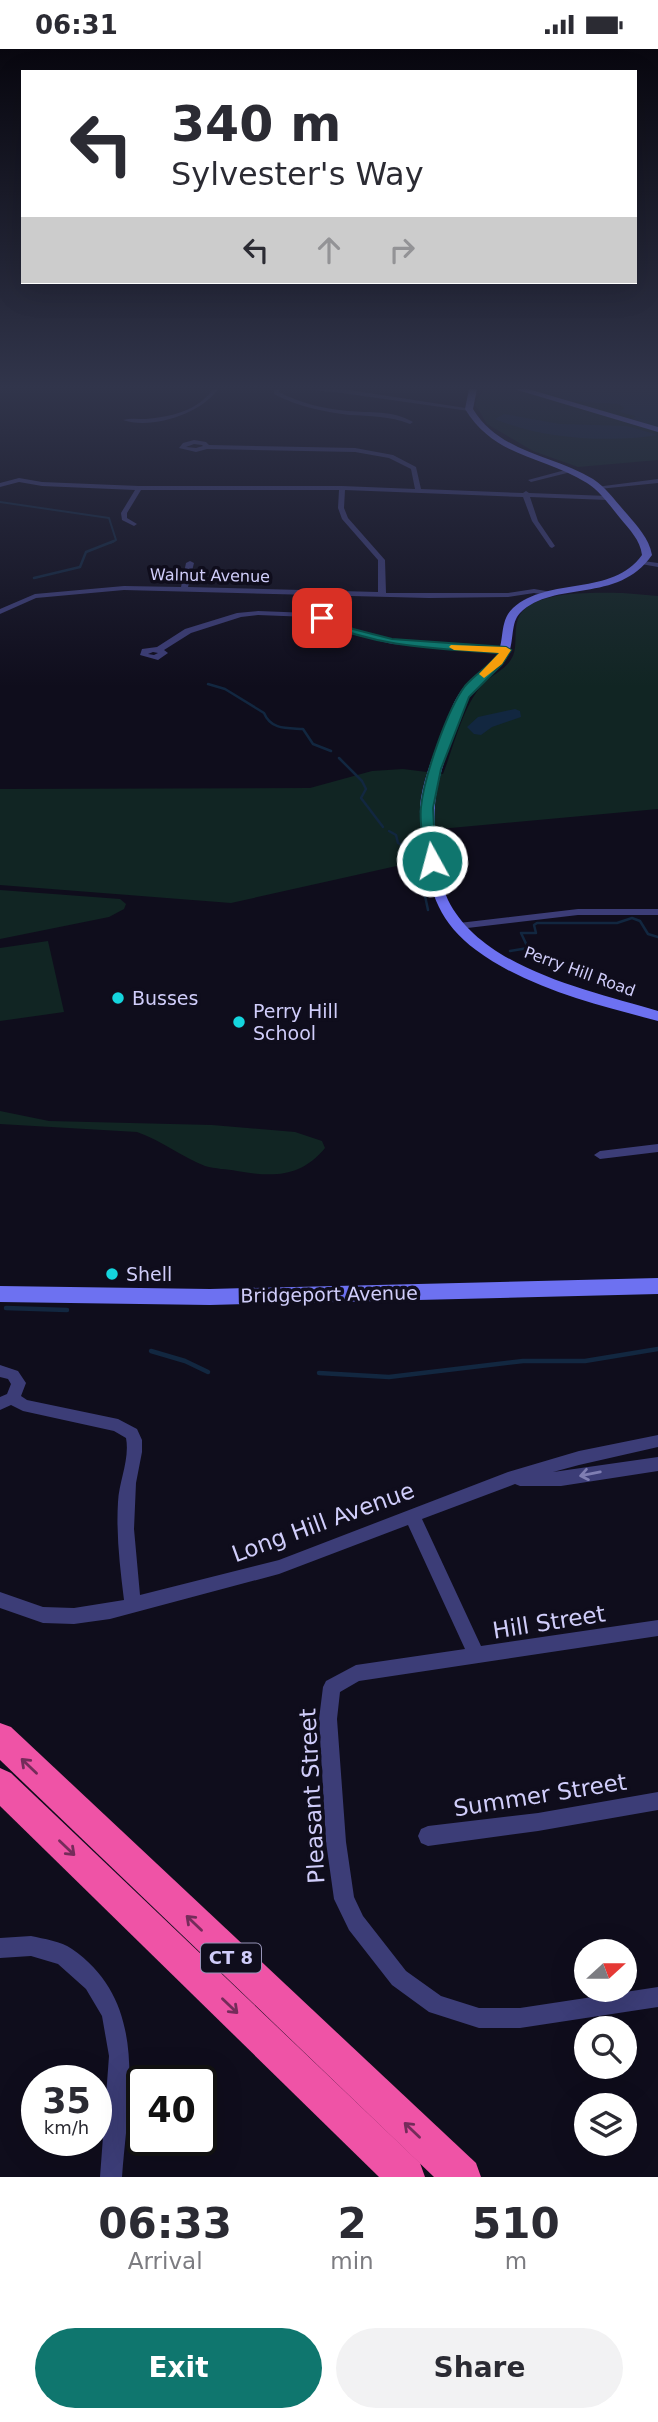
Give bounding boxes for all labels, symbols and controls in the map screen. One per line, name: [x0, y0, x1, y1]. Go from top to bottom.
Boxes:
text: 06:31: [35, 10, 118, 40]
text: 340 m: [171, 96, 341, 153]
icon: left: [56, 98, 147, 189]
text: Sylvester's Way: [171, 155, 424, 193]
icon: left: [237, 231, 275, 269]
icon: ahead: [310, 231, 348, 269]
icon: right: [383, 231, 421, 269]
street label: Walnut Avenue: [150, 565, 270, 586]
pin: [292, 588, 352, 648]
icon: arrive: [303, 599, 341, 637]
position arrow: [395, 824, 469, 898]
street label: Perry Hill Road: [522, 943, 638, 1000]
place label: Busses: [132, 987, 198, 1009]
marker: Busses: [110, 990, 126, 1006]
place label: Perry Hill School: [253, 1000, 338, 1044]
marker: Perry Hill School: [231, 1014, 247, 1030]
place label: Shell: [126, 1263, 172, 1285]
marker: Shell: [104, 1266, 120, 1282]
street label: Bridgeport Avenue: [240, 1281, 418, 1307]
one-way arrow: [579, 1467, 602, 1481]
street label: Long Hill Avenue: [228, 1477, 418, 1567]
street label: Hill Street: [491, 1600, 607, 1644]
street label: Pleasant Street: [294, 1708, 330, 1884]
one-way arrow: [21, 1758, 38, 1775]
street label: Summer Street: [452, 1768, 628, 1822]
one-way arrow: [58, 1840, 75, 1857]
one-way arrow: [186, 1914, 203, 1931]
north arrow: [574, 1939, 637, 2002]
map controls: [574, 1939, 637, 2156]
road number: CT 8: [201, 1944, 261, 1973]
one-way arrow: [221, 1998, 238, 2015]
button: search: [574, 2016, 637, 2079]
speed limit sign: 40: [126, 2065, 217, 2156]
text: 35: [42, 2081, 91, 2121]
button: layers: [574, 2093, 637, 2156]
text: km/h: [44, 2117, 89, 2138]
one-way arrow: [404, 2122, 422, 2139]
text: 06:33: [98, 2199, 232, 2248]
text: 2: [337, 2199, 367, 2248]
text: 510: [472, 2199, 560, 2248]
text: Arrival: [128, 2248, 203, 2274]
text: min: [330, 2248, 374, 2274]
text: m: [505, 2248, 527, 2274]
button: Exit: [35, 2328, 322, 2408]
button: Share: [336, 2328, 623, 2408]

